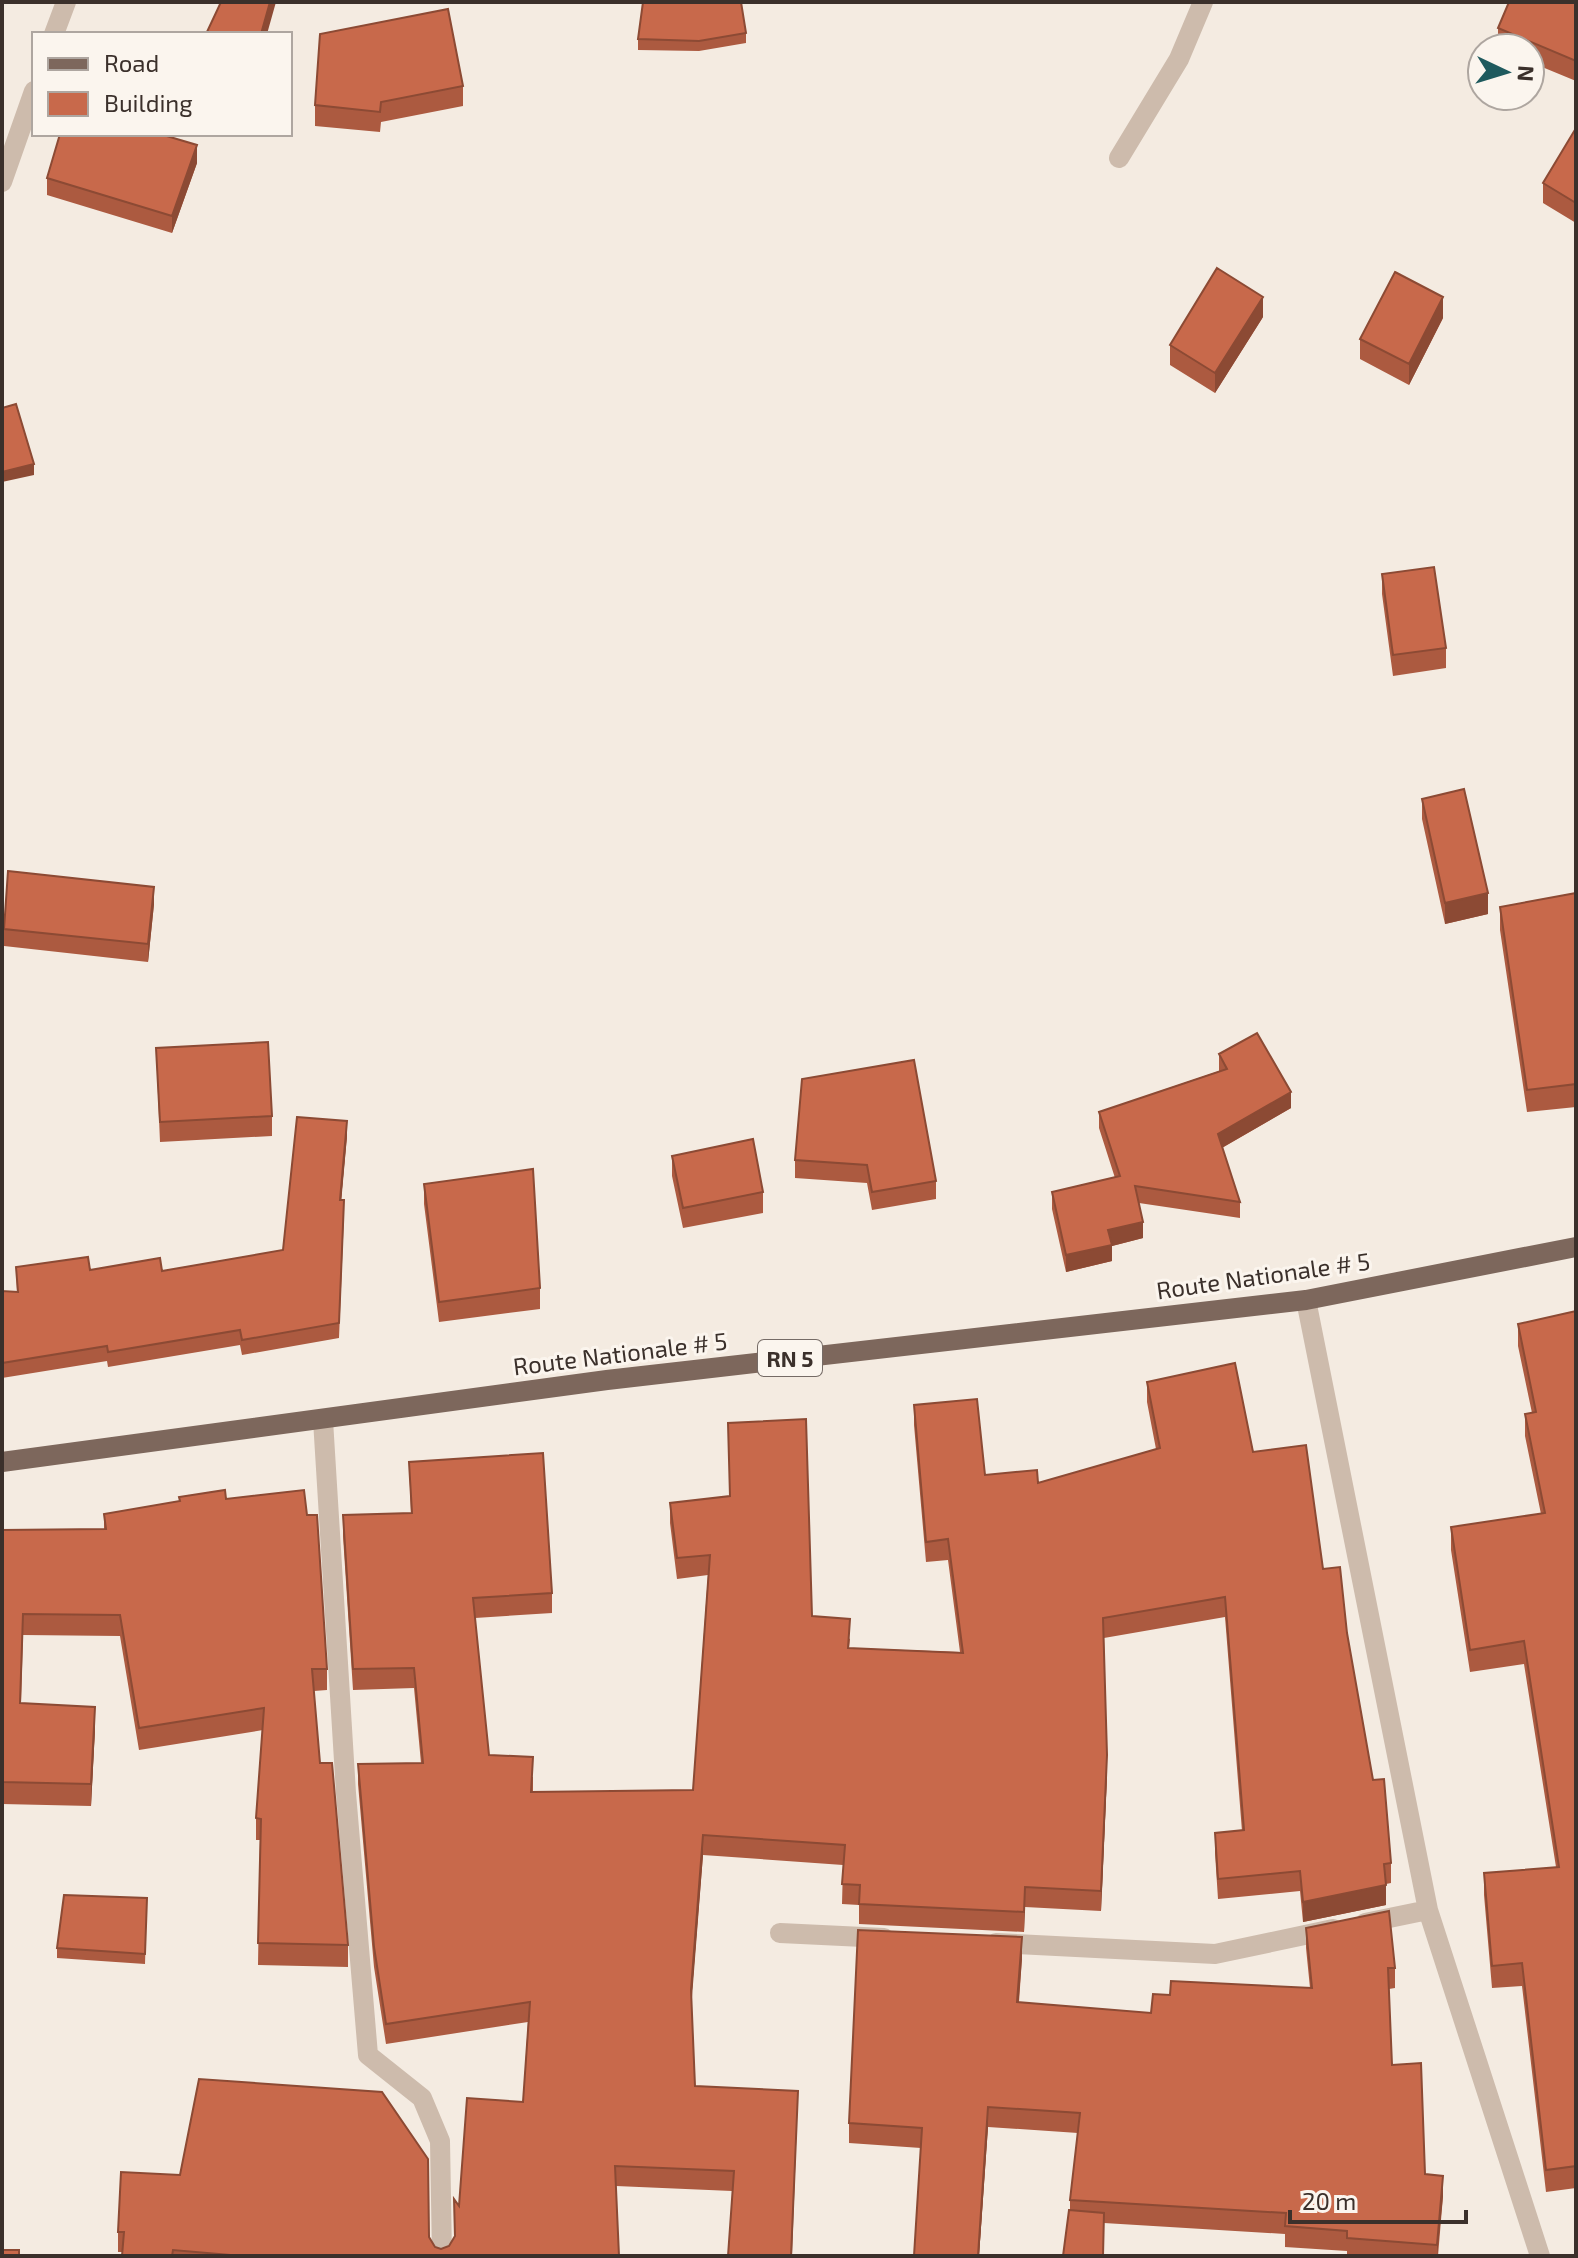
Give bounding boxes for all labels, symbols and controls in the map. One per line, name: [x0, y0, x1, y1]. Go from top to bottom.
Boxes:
legend: [32, 32, 292, 136]
north arrow: [1466, 32, 1546, 112]
text: Road: [104, 48, 159, 77]
text: N: [1513, 65, 1540, 82]
text: Building: [104, 88, 193, 117]
street label: Route Nationale # 5: [1154, 1246, 1372, 1304]
street label: Route Nationale # 5: [511, 1325, 729, 1381]
road number: RN 5: [758, 1340, 822, 1376]
scale bar: [1290, 2174, 1466, 2224]
text: 20 m: [1302, 2186, 1356, 2215]

